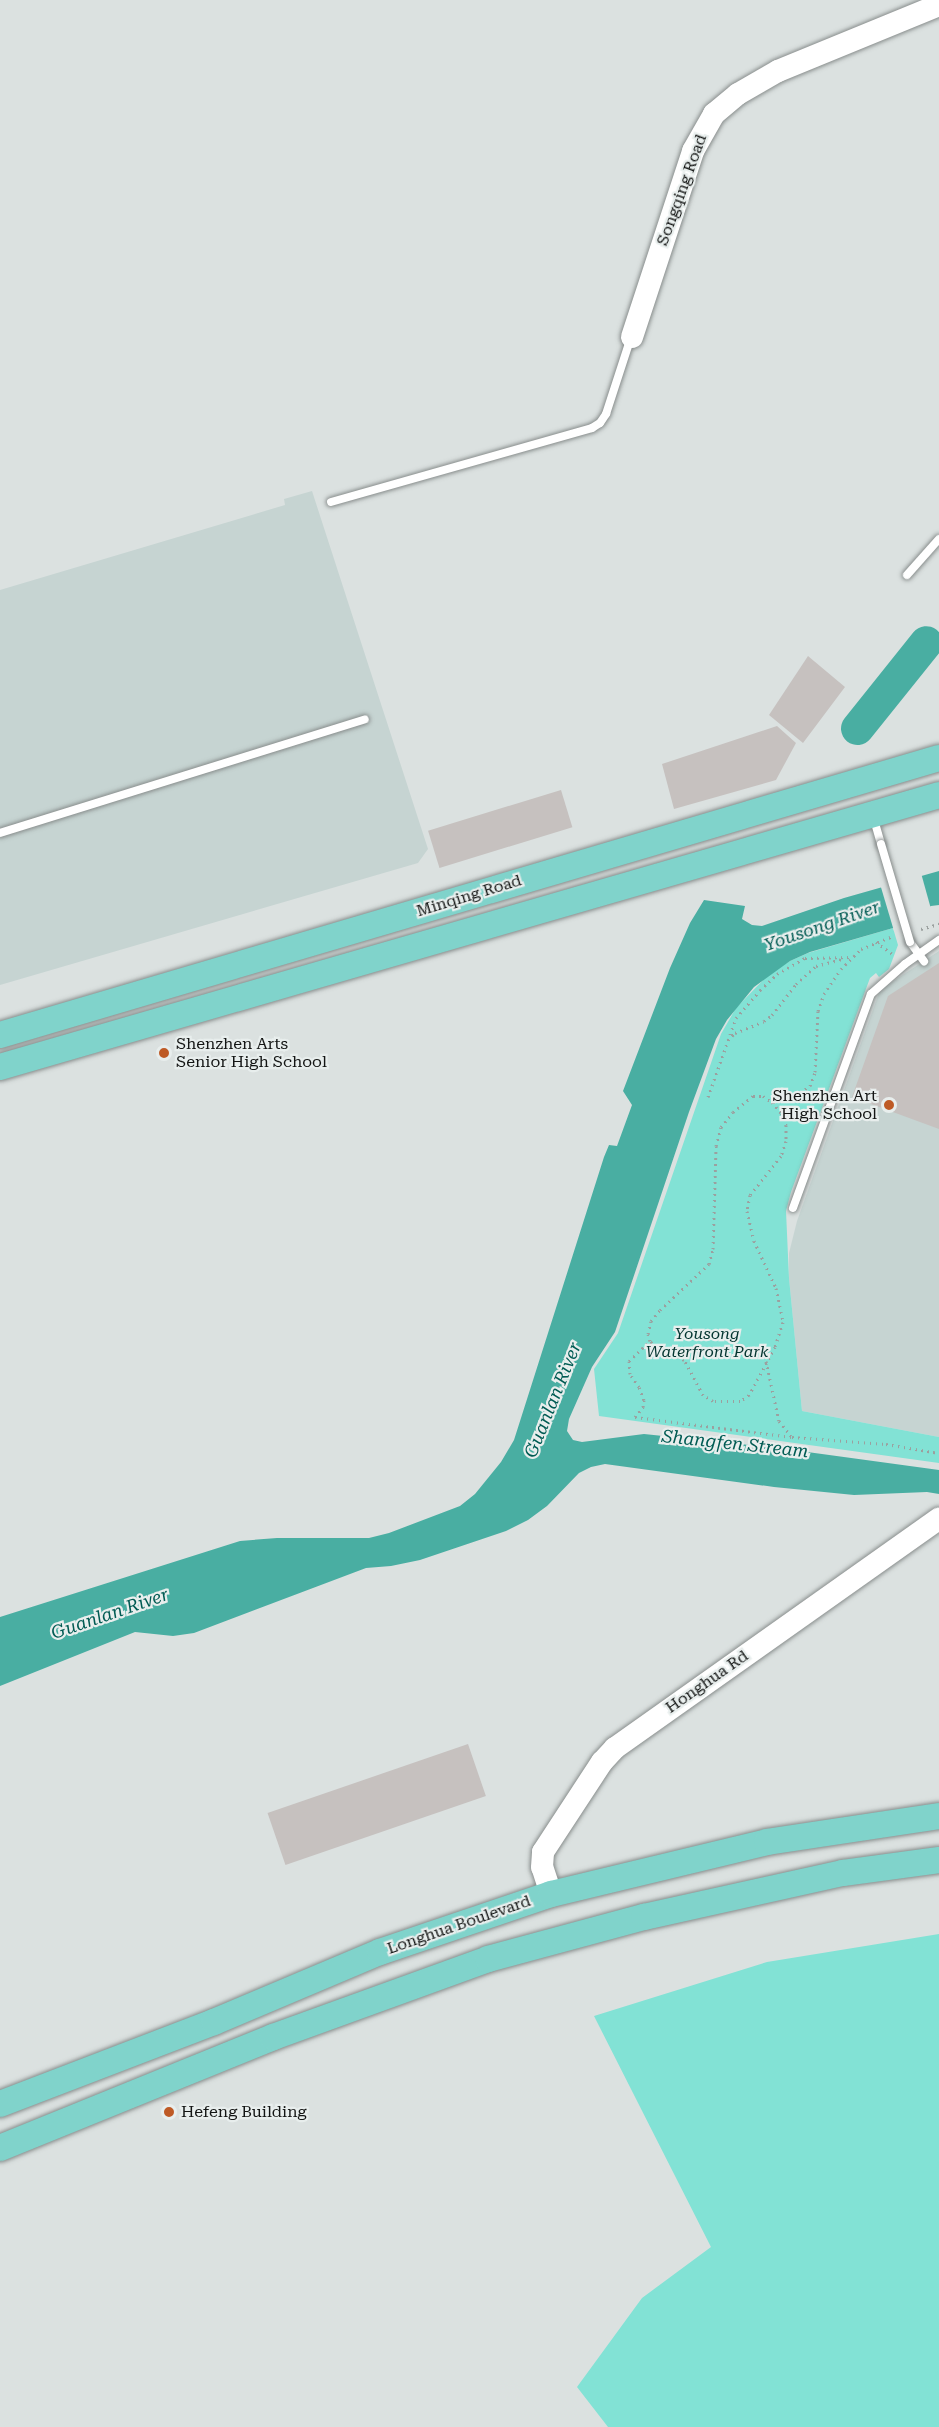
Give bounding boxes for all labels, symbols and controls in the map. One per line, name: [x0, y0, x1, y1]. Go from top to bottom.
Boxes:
street label: Songqing Road: [653, 132, 711, 248]
street label: Minqing Road: [414, 871, 524, 921]
water label: Yousong River: [761, 896, 883, 956]
place label: Shenzhen Arts Senior High School: [176, 1034, 327, 1072]
marker: Shenzhen Arts Senior High School: [157, 1046, 171, 1060]
place label: Shenzhen Art High School: [773, 1086, 877, 1124]
marker: Shenzhen Art High School: [882, 1098, 896, 1112]
park label: Yousong Waterfront Park: [646, 1324, 768, 1362]
water label: Guanlan River: [520, 1339, 586, 1461]
water label: Shangfen Stream: [661, 1426, 809, 1462]
water label: Guanlan River: [48, 1584, 172, 1644]
street label: Honghua Rd: [662, 1646, 752, 1718]
street label: Longhua Boulevard: [385, 1891, 533, 1959]
place label: Hefeng Building: [181, 2102, 307, 2122]
marker: Hefeng Building: [162, 2105, 176, 2119]

